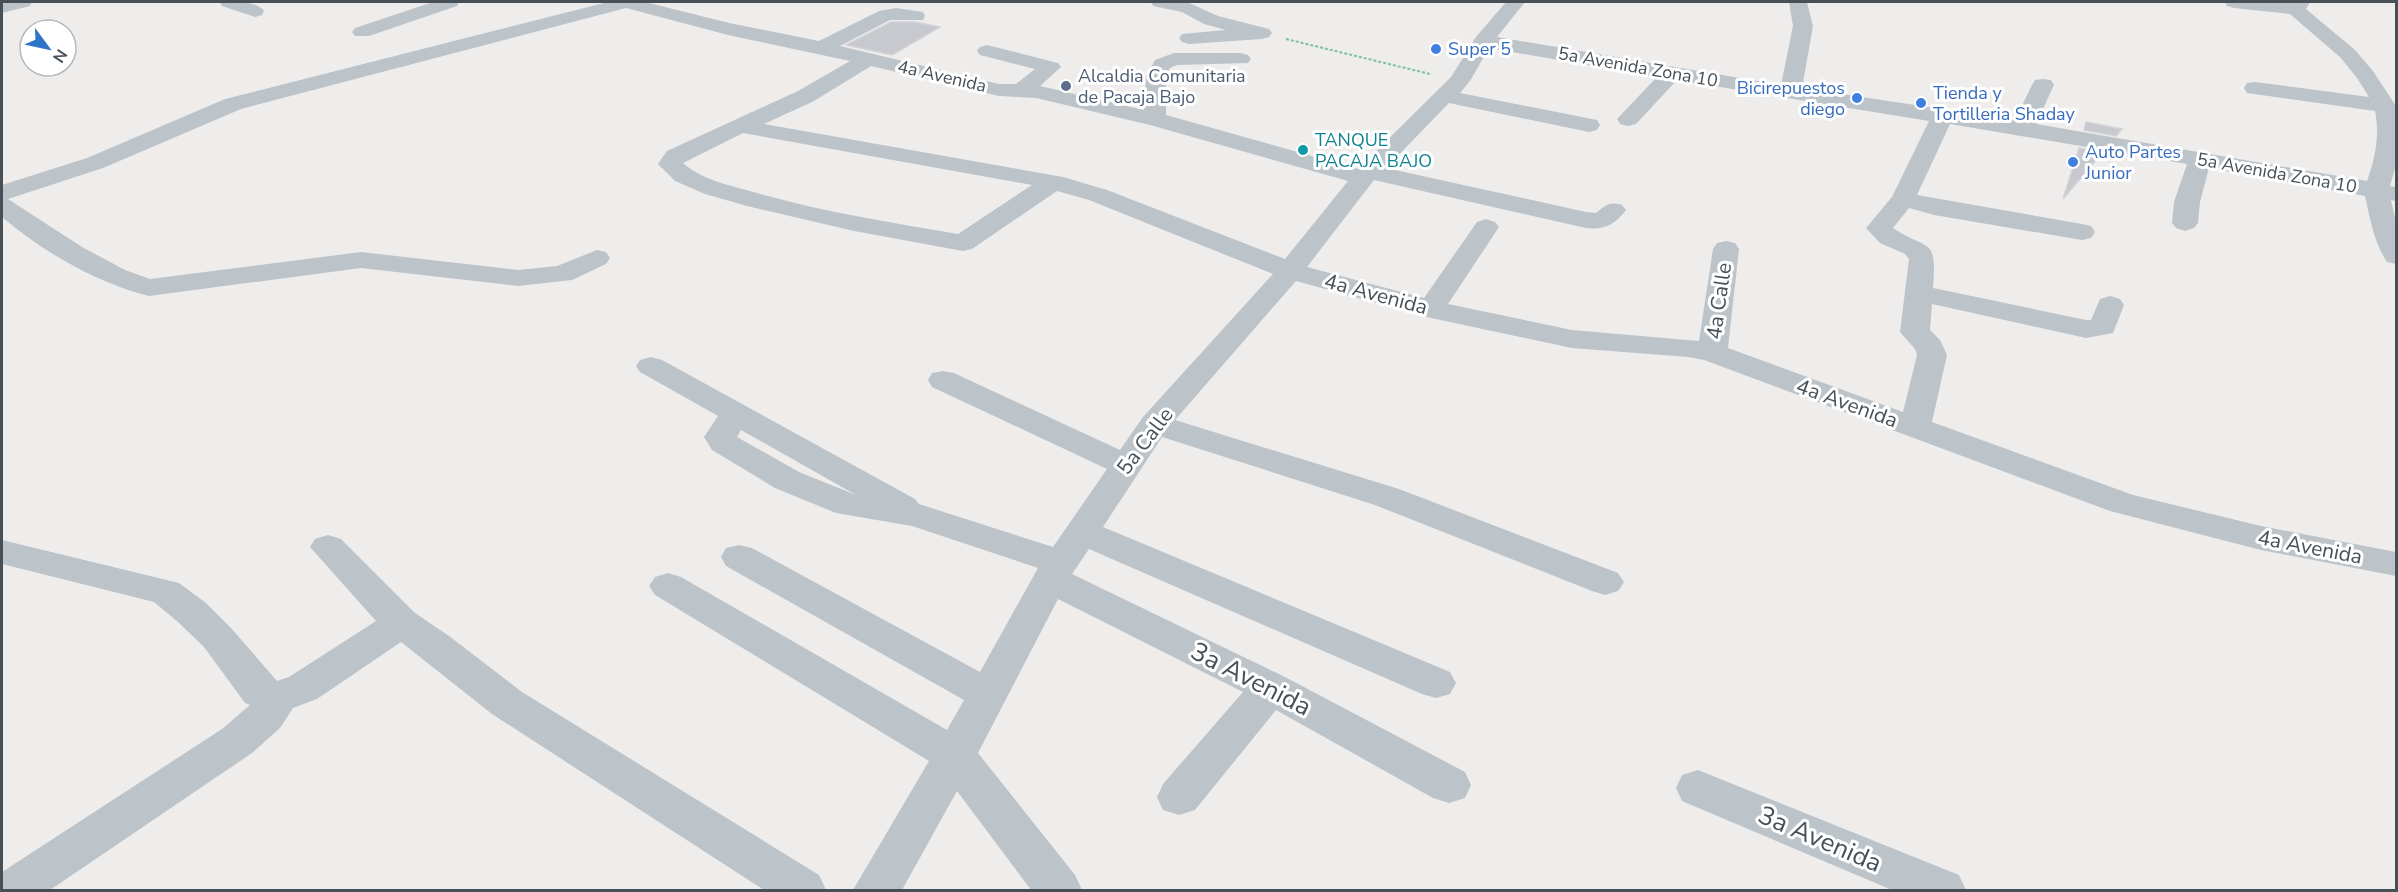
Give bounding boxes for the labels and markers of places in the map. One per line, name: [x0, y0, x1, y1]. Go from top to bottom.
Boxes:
place label: Super 5: [1448, 37, 1511, 61]
marker: Super 5: [1429, 42, 1443, 56]
place label: Alcaldia Comunitaria de Pacaja Bajo: [1078, 64, 1246, 109]
place label: Bicirepuestos diego: [1737, 76, 1845, 121]
marker: Alcaldia Comunitaria de Pacaja Bajo: [1059, 79, 1073, 93]
place label: Tienda y Tortilleria Shaday: [1933, 81, 2076, 126]
marker: Bicirepuestos diego: [1850, 91, 1864, 105]
marker: Tienda y Tortilleria Shaday: [1914, 96, 1928, 110]
place label: TANQUE PACAJA BAJO: [1315, 128, 1432, 173]
place label: Auto Partes Junior: [2084, 140, 2181, 185]
marker: TANQUE PACAJA BAJO: [1296, 143, 1310, 157]
marker: Auto Partes Junior: [2066, 155, 2080, 169]

